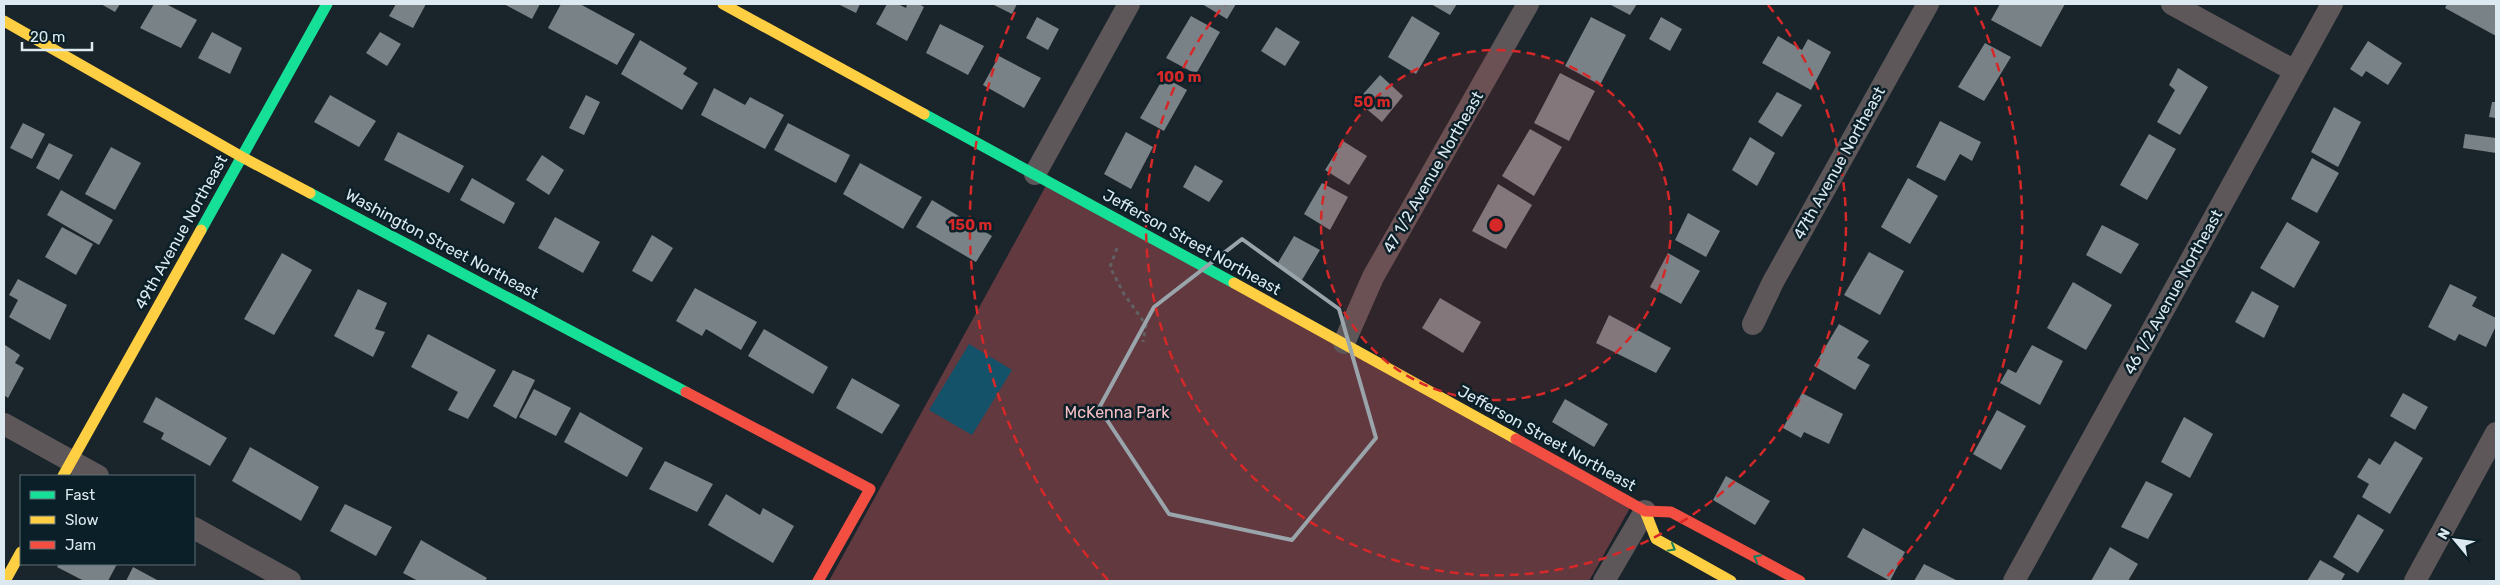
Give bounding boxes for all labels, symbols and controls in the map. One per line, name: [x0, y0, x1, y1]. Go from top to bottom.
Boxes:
scale bar: [22, 20, 92, 52]
text: 20 m: [30, 28, 65, 46]
text: 100 m: [1157, 68, 1201, 86]
street label: 47th Avenue Northeast: [1789, 83, 1889, 243]
street label: 47 1/2 Avenue Northeast: [1379, 88, 1487, 256]
text: 50 m: [1354, 93, 1390, 111]
street label: 49th Avenue Northeast: [131, 152, 231, 312]
street label: Washington Street Northeast: [342, 185, 542, 303]
street label: Jefferson Street Northeast: [1100, 185, 1284, 299]
street label: 46 1/2 Avenue Northeast: [2120, 206, 2226, 378]
text: 150 m: [948, 216, 992, 234]
centre of rings: [1487, 216, 1505, 234]
street label: Jefferson Street Northeast: [1455, 381, 1639, 495]
park label: McKenna Park: [1064, 403, 1170, 422]
legend: [20, 475, 195, 565]
text: Fast: [65, 486, 95, 504]
text: Slow: [65, 511, 98, 529]
north arrow: [2430, 515, 2480, 565]
text: N: [2434, 525, 2454, 542]
text: Jam: [65, 536, 96, 554]
one-way arrow: [1667, 542, 1676, 552]
one-way arrow: [1753, 554, 1762, 564]

